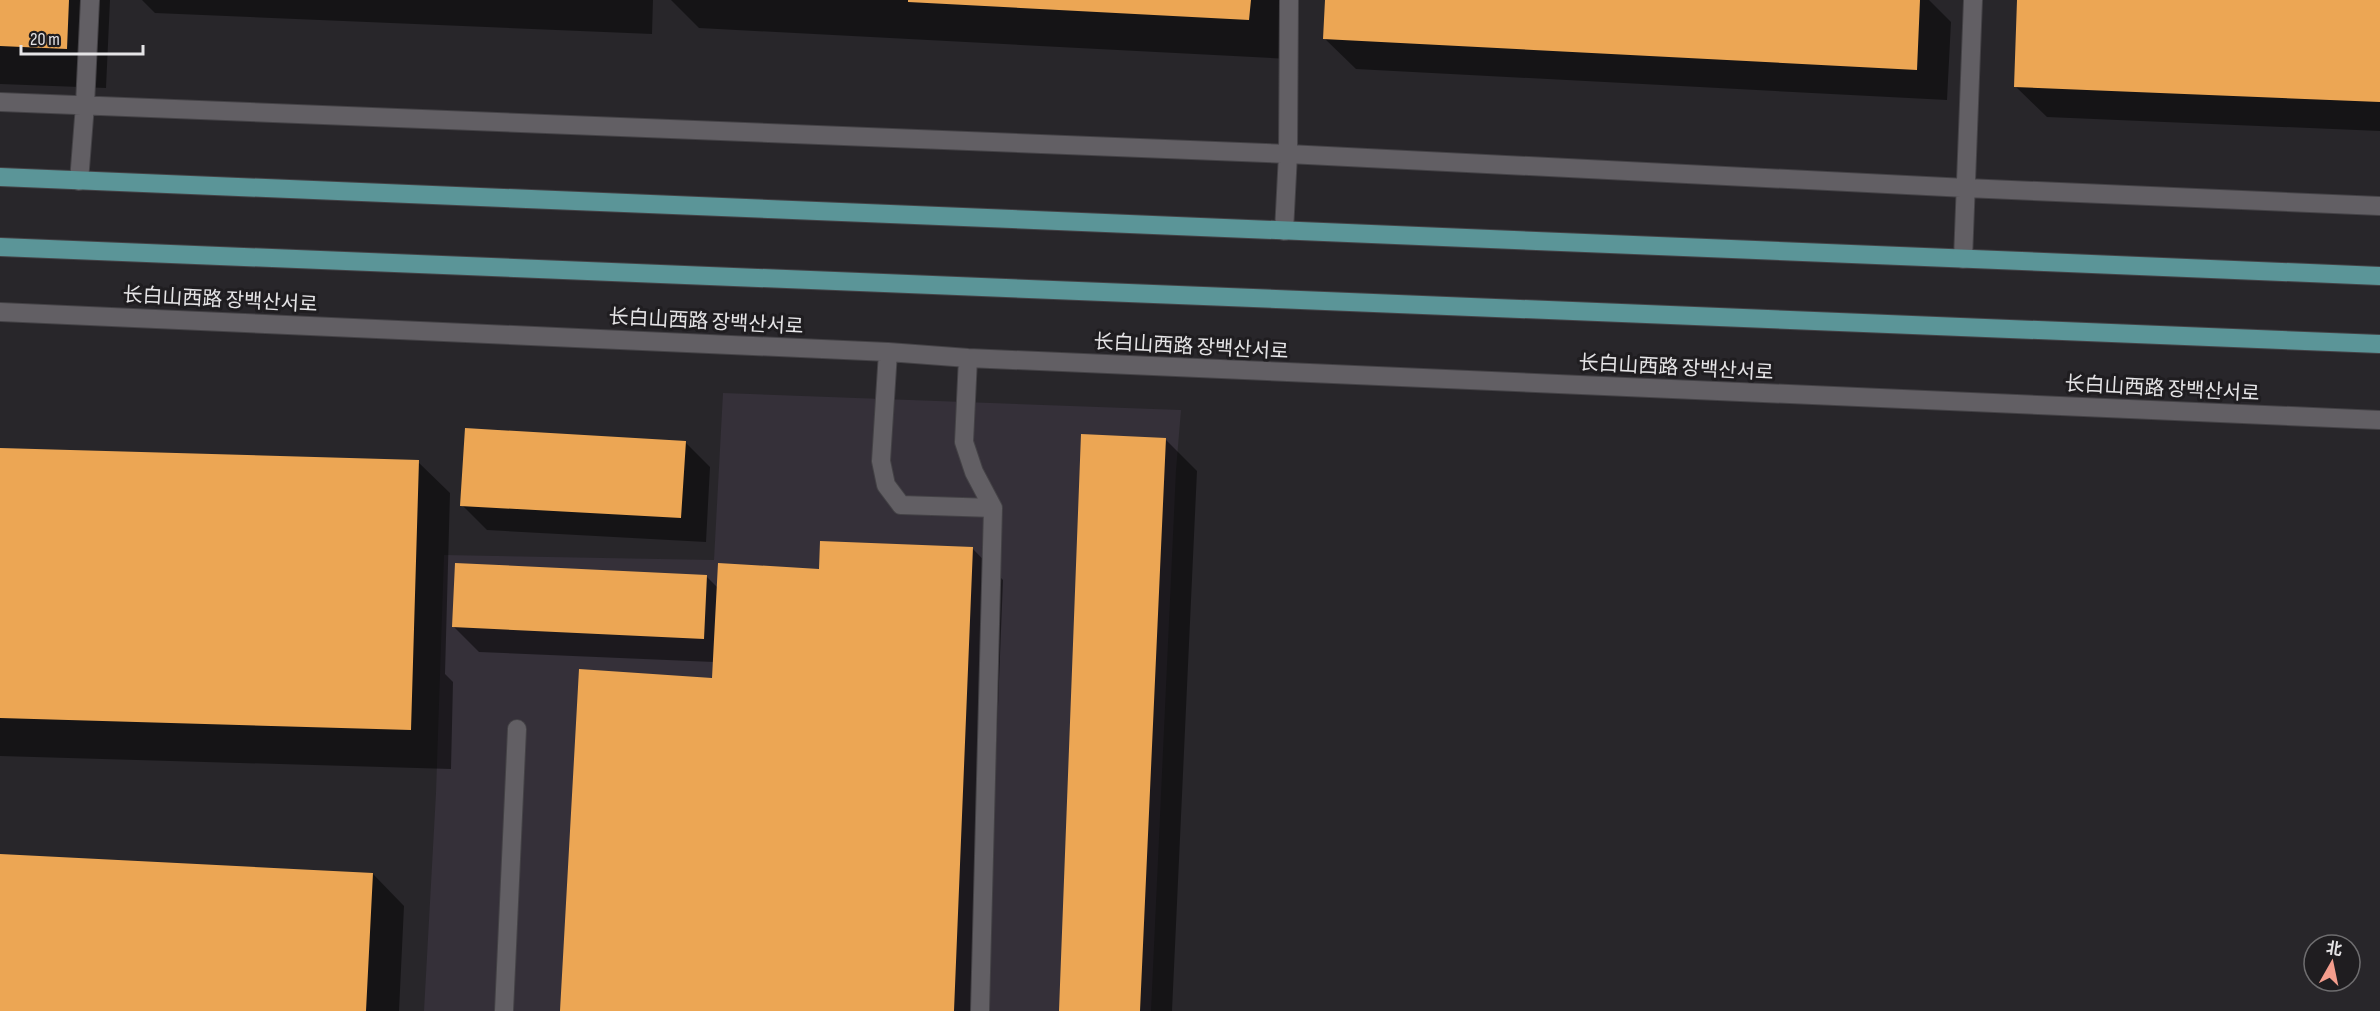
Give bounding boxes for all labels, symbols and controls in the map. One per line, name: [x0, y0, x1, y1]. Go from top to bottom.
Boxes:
scale bar: [21, 18, 142, 56]
text: 20 m: [30, 29, 60, 50]
street label: 长白山西路 장백산서로: [122, 283, 318, 317]
street label: 长白山西路 장백산서로: [608, 305, 804, 339]
street label: 长白山西路 장백산서로: [1093, 330, 1289, 364]
street label: 长白山西路 장백산서로: [1578, 351, 1774, 385]
street label: 长白山西路 장백산서로: [2064, 372, 2260, 406]
north arrow: [2302, 933, 2362, 993]
text: 北: [2325, 939, 2344, 960]

